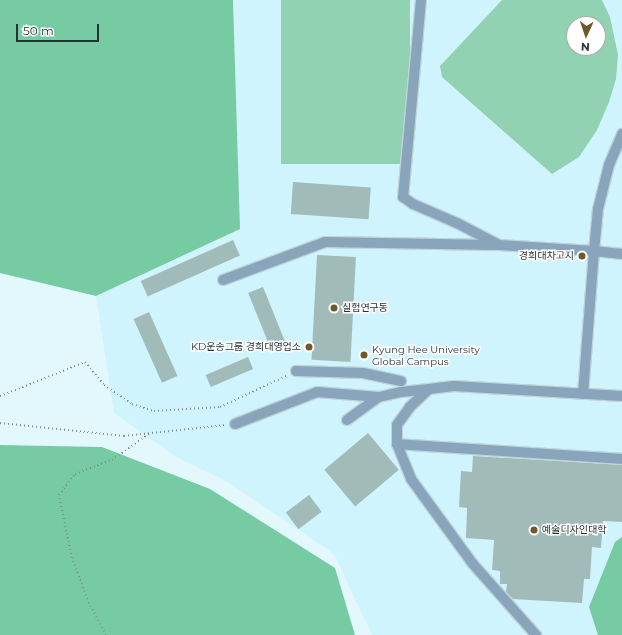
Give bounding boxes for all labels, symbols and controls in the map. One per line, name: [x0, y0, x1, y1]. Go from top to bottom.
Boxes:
scale bar: [18, 16, 101, 42]
north arrow: [566, 16, 606, 56]
text: 50 m: [23, 23, 54, 38]
text: N: [581, 40, 590, 54]
place label: 경희대차고지: [519, 250, 574, 262]
marker: 경희대차고지: [577, 251, 587, 261]
place label: 실험연구동: [342, 302, 388, 314]
marker: 실험연구동: [329, 303, 339, 313]
place label: KD운송그룹 경희대영업소: [191, 341, 301, 353]
marker: KD운송그룹 경희대영업소: [304, 342, 314, 352]
place label: Kyung Hee University Global Campus: [372, 343, 480, 366]
marker: Kyung Hee University Global Campus: [359, 350, 369, 360]
place label: 예술디자인대학: [542, 524, 606, 536]
marker: 예술디자인대학: [529, 525, 539, 535]

